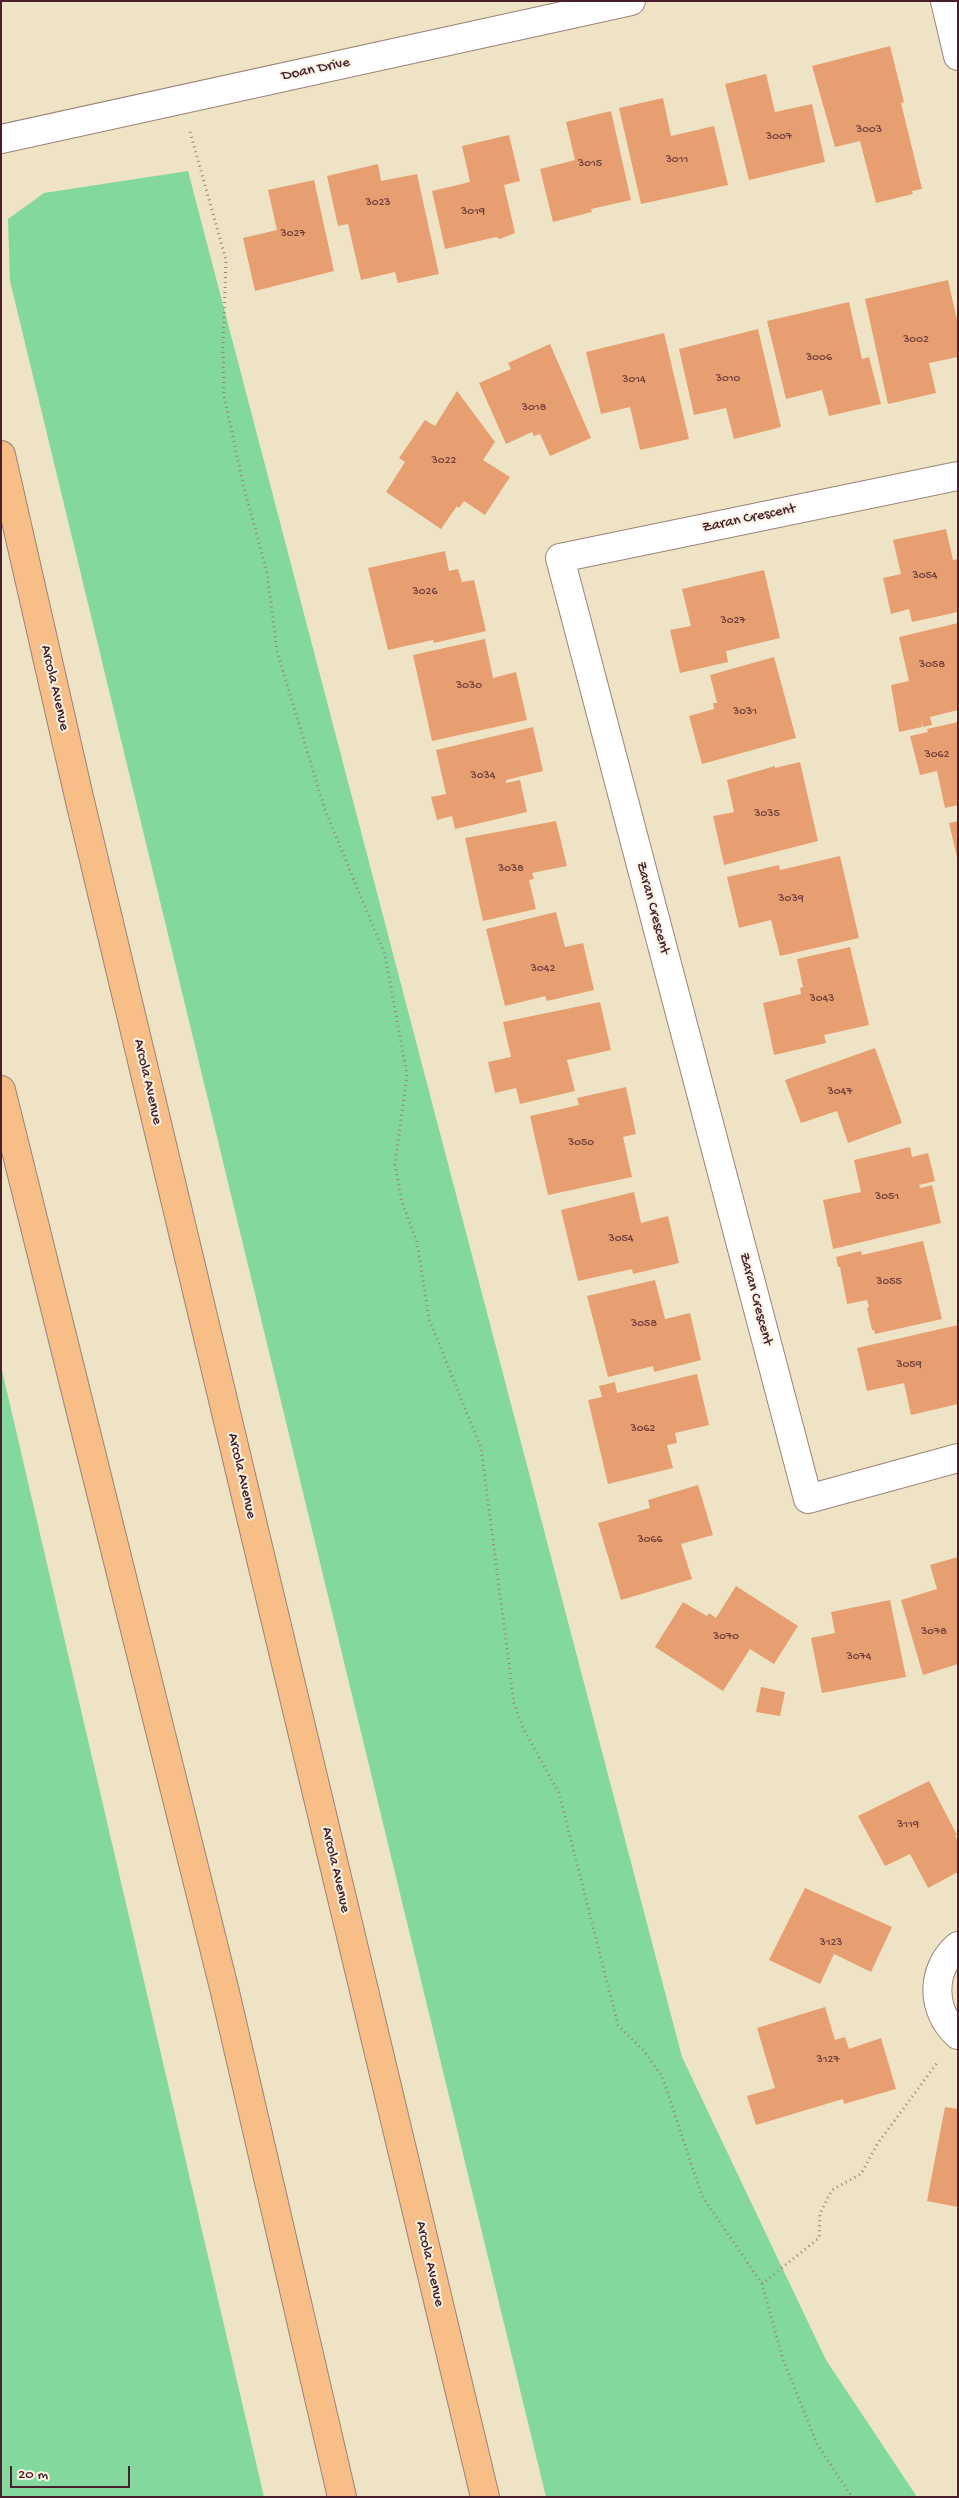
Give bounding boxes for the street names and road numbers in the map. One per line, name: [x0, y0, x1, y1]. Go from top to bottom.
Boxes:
street label: Doan Drive: [280, 54, 352, 86]
street label: Zaran Crescent: [701, 500, 797, 538]
street label: Arcola Avenue: [35, 643, 73, 733]
street label: Zaran Crescent: [631, 860, 673, 956]
street label: Arcola Avenue: [128, 1037, 166, 1127]
street label: Zaran Crescent: [734, 1251, 776, 1347]
street label: Arcola Avenue: [222, 1431, 260, 1521]
street label: Arcola Avenue: [316, 1825, 354, 1915]
street label: Arcola Avenue: [410, 2219, 448, 2309]

